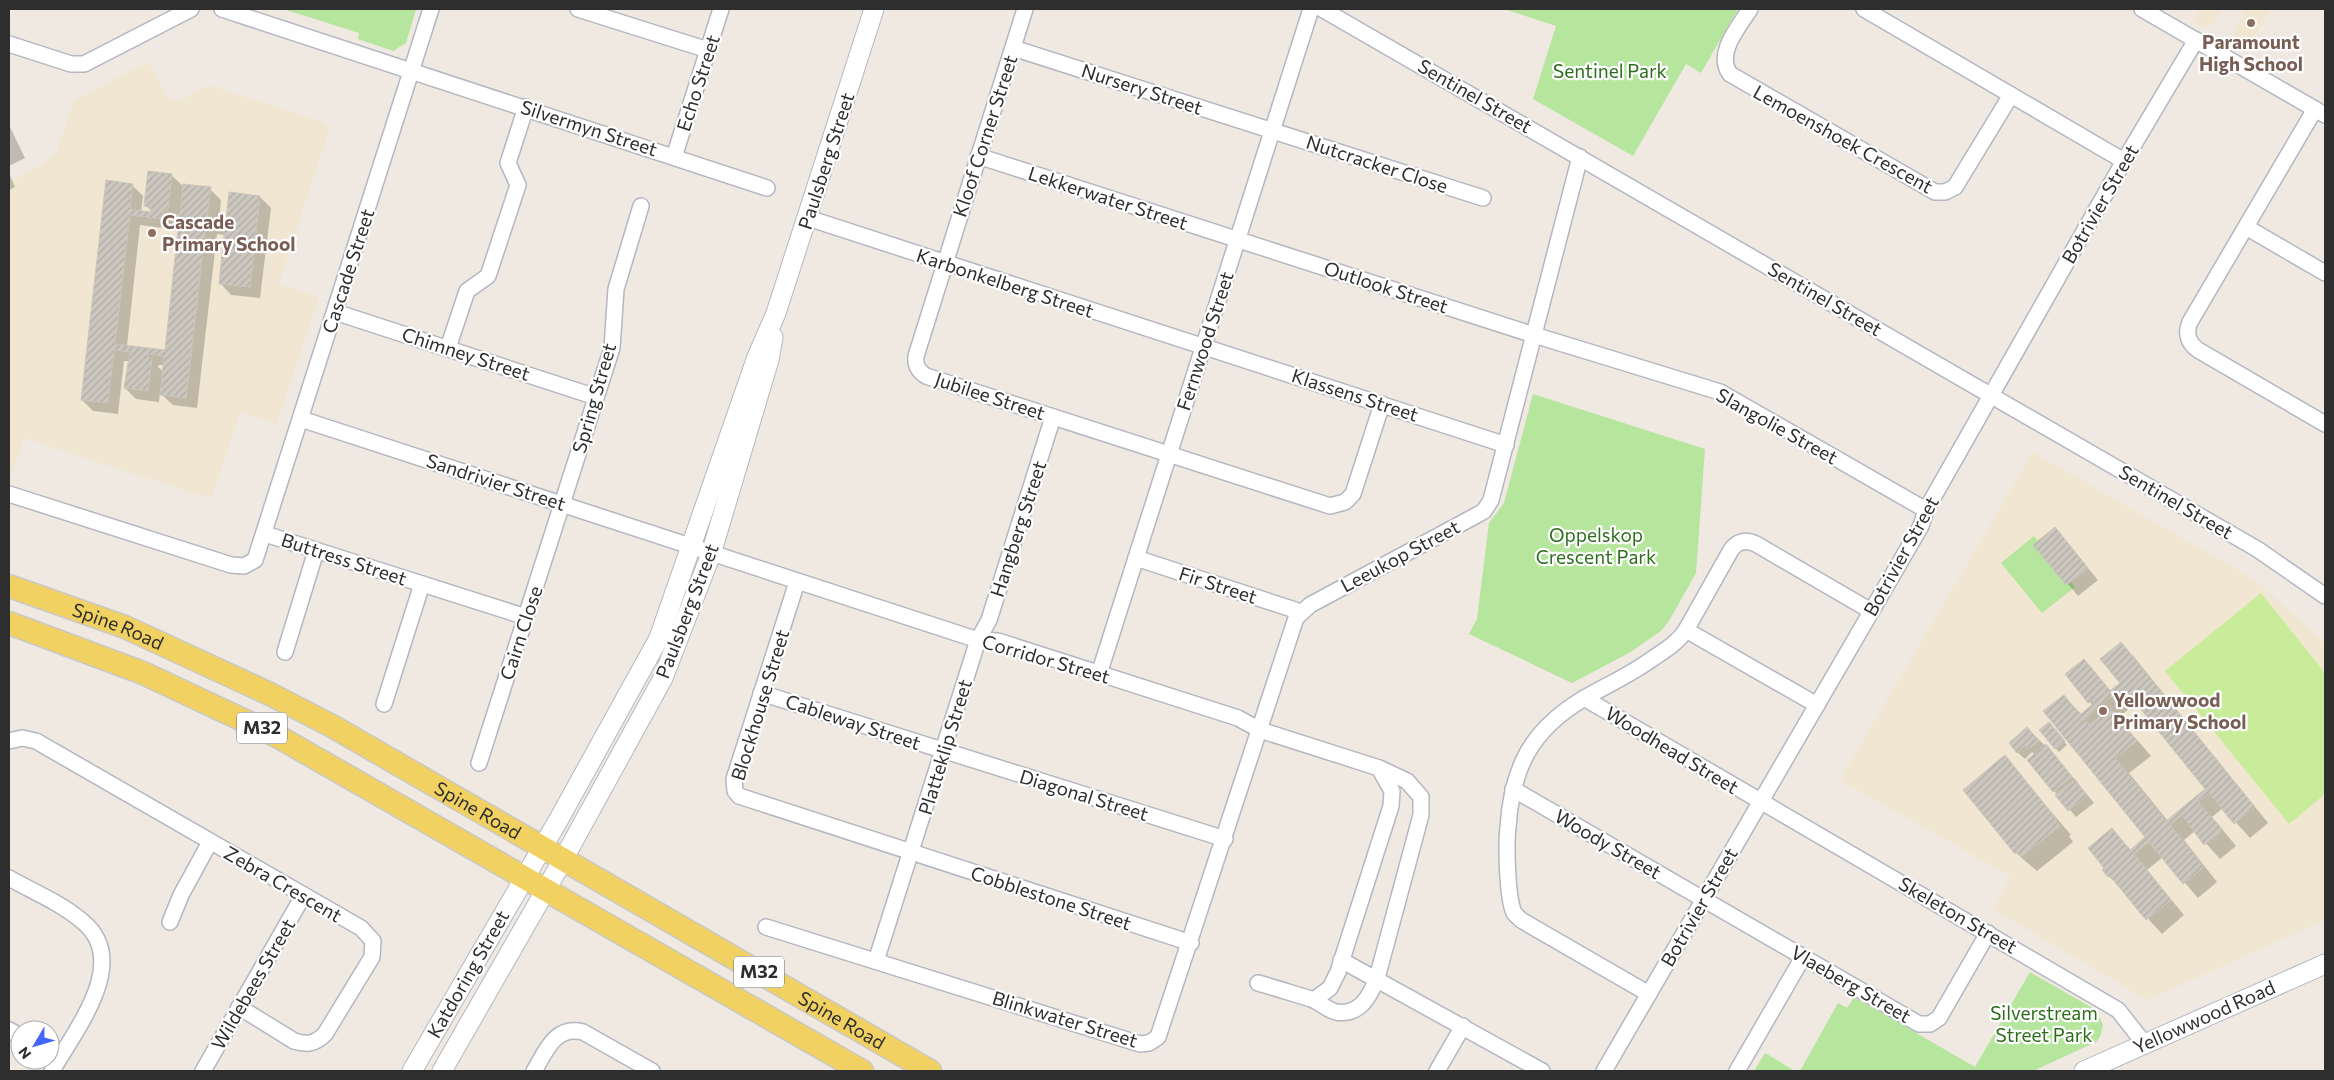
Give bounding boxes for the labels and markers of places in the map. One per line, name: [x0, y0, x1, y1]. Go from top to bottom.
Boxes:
marker: Paramount High School: [2245, 17, 2257, 29]
place label: Paramount High School: [2199, 30, 2303, 75]
place label: Cascade Primary School: [162, 210, 295, 255]
marker: Cascade Primary School: [146, 227, 158, 239]
place label: Yellowwood Primary School: [2113, 688, 2246, 733]
marker: Yellowwood Primary School: [2097, 705, 2109, 717]

